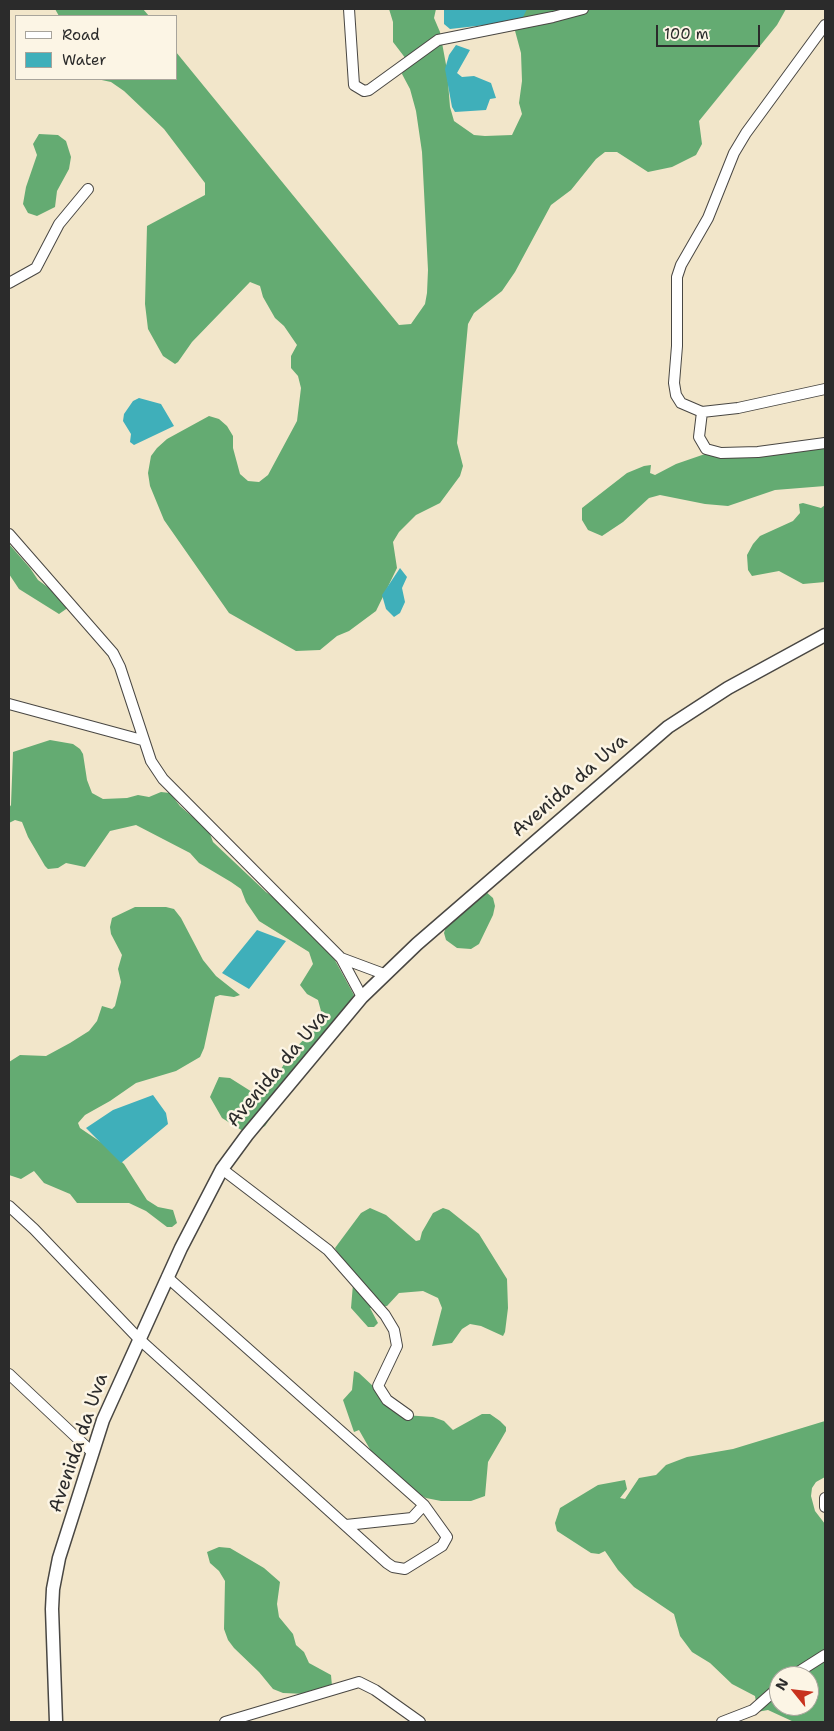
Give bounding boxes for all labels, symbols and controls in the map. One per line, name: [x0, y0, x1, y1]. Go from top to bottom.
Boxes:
legend: [15, 15, 178, 80]
scale bar: [659, 15, 763, 47]
text: 100 m: [664, 24, 709, 44]
text: Road: [62, 25, 100, 45]
text: Water: [62, 50, 106, 70]
street label: Avenida da Uva: [508, 730, 632, 842]
street label: Avenida da Uva: [222, 1006, 334, 1132]
street label: Avenida da Uva: [45, 1370, 113, 1516]
north arrow: [769, 1666, 819, 1716]
text: N: [771, 1675, 792, 1693]

